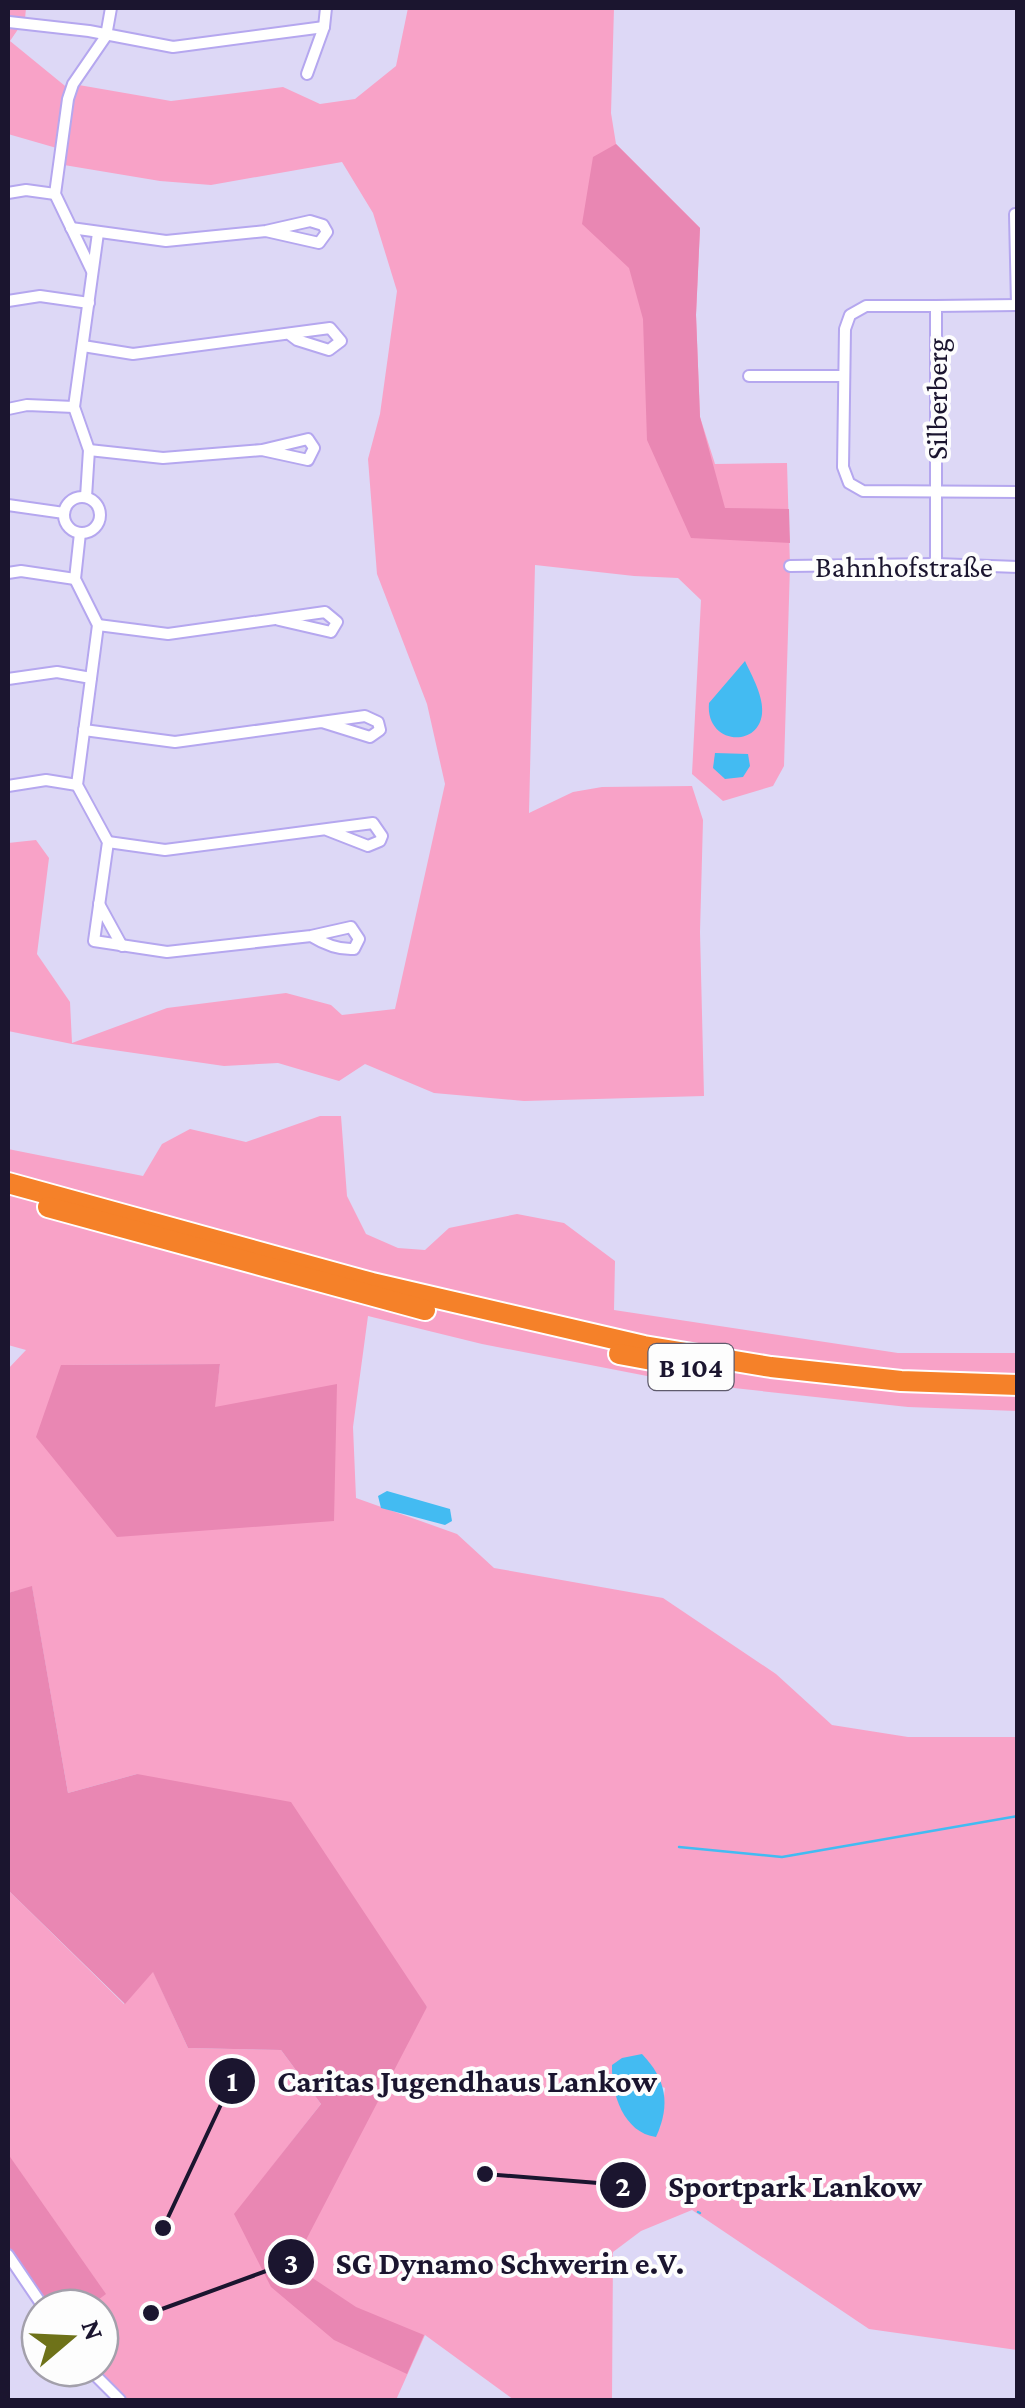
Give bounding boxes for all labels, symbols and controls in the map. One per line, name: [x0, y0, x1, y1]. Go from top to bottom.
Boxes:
street label: Silberberg: [920, 338, 954, 460]
street label: Bahnhofstraße: [815, 550, 993, 583]
road number: B 104: [648, 1344, 734, 1390]
callout: Caritas Jugendhaus Lankow: [207, 2050, 677, 2112]
text: Caritas Jugendhaus Lankow: [277, 2063, 658, 2099]
text: 1: [226, 2064, 238, 2097]
callout: Sportpark Lankow: [598, 2154, 942, 2216]
text: Sportpark Lankow: [668, 2168, 923, 2204]
text: 2: [615, 2169, 631, 2202]
callout: SG Dynamo Schwerin e.V.: [266, 2231, 705, 2293]
text: SG Dynamo Schwerin e.V.: [336, 2245, 684, 2281]
text: 3: [284, 2246, 298, 2279]
north arrow: [20, 2288, 120, 2388]
text: N: [75, 2316, 111, 2344]

